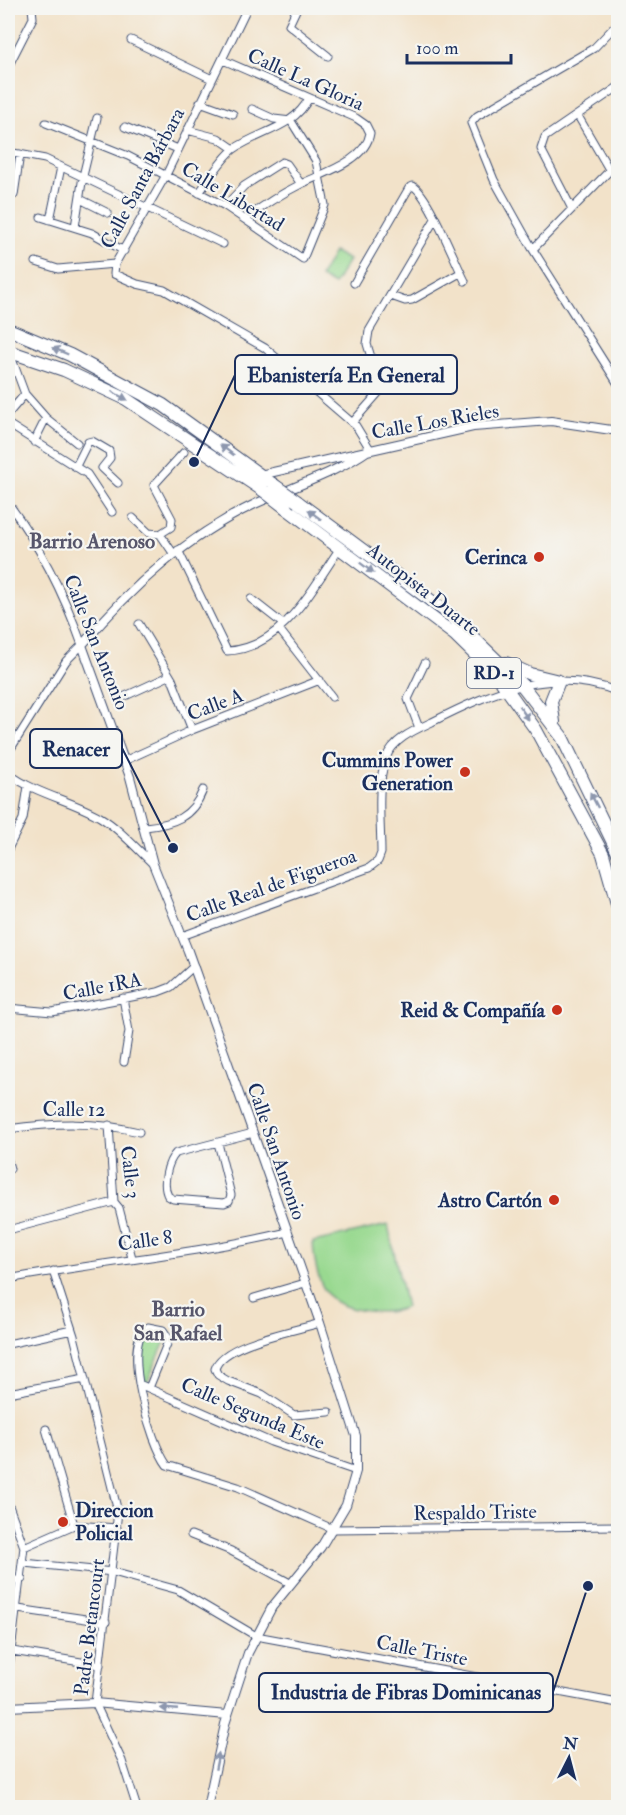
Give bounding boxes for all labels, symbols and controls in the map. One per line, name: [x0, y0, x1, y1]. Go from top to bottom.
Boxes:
scale bar: [407, 27, 510, 65]
text: 100 m: [416, 37, 459, 60]
street label: Calle La Gloria: [244, 43, 369, 117]
street label: Calle Santa Bárbara: [95, 103, 191, 253]
street label: Calle Libertad: [177, 156, 289, 237]
one-way arrow: [50, 346, 68, 356]
callout: Ebanistería En General: [235, 355, 457, 394]
text: Ebanistería En General: [247, 362, 446, 389]
one-way arrow: [112, 391, 129, 401]
street label: Calle Los Rieles: [369, 398, 501, 445]
one-way arrow: [219, 444, 235, 456]
one-way arrow: [308, 509, 324, 521]
district label: Barrio Arenoso: [29, 528, 155, 555]
street label: Autopista Duarte: [361, 537, 485, 642]
place label: Cerinca: [465, 545, 528, 570]
marker: Cerinca: [532, 550, 546, 564]
one-way arrow: [359, 561, 374, 573]
street label: Calle San Antonio: [58, 571, 135, 713]
road number: RD-1: [467, 658, 521, 688]
street label: Calle A: [184, 682, 247, 727]
one-way arrow: [518, 705, 529, 721]
callout: Renacer: [30, 729, 122, 768]
text: Renacer: [42, 736, 111, 763]
place label: Cummins Power Generation: [322, 748, 454, 796]
marker: Cummins Power Generation: [458, 765, 472, 779]
one-way arrow: [590, 792, 599, 809]
street label: Calle Real de Figueroa: [182, 843, 361, 928]
street label: Calle 1RA: [61, 967, 144, 1006]
place label: Reid & Compañía: [400, 998, 546, 1024]
marker: Reid & Compañía: [550, 1003, 564, 1017]
street label: Calle San Antonio: [241, 1079, 312, 1223]
street label: Calle 12: [43, 1097, 105, 1122]
street label: Calle 3: [115, 1144, 146, 1200]
place label: Astro Cartón: [437, 1188, 543, 1213]
marker: Astro Cartón: [547, 1193, 561, 1207]
street label: Calle 8: [116, 1224, 174, 1257]
district label: Barrio San Rafael: [134, 1296, 223, 1347]
street label: Calle Segunda Este: [177, 1372, 329, 1455]
place label: Direccion Policial: [75, 1498, 154, 1546]
street label: Respaldo Triste: [413, 1499, 537, 1527]
marker: Direccion Policial: [56, 1515, 70, 1529]
street label: Padre Betancourt: [69, 1557, 110, 1697]
street label: Calle Triste: [374, 1629, 470, 1672]
callout: Industria de Fibras Dominicanas: [259, 1673, 553, 1712]
text: Industria de Fibras Dominicanas: [271, 1679, 541, 1706]
one-way arrow: [159, 1704, 178, 1714]
north arrow: [539, 1728, 599, 1788]
text: N: [561, 1733, 579, 1755]
one-way arrow: [213, 1752, 222, 1771]

